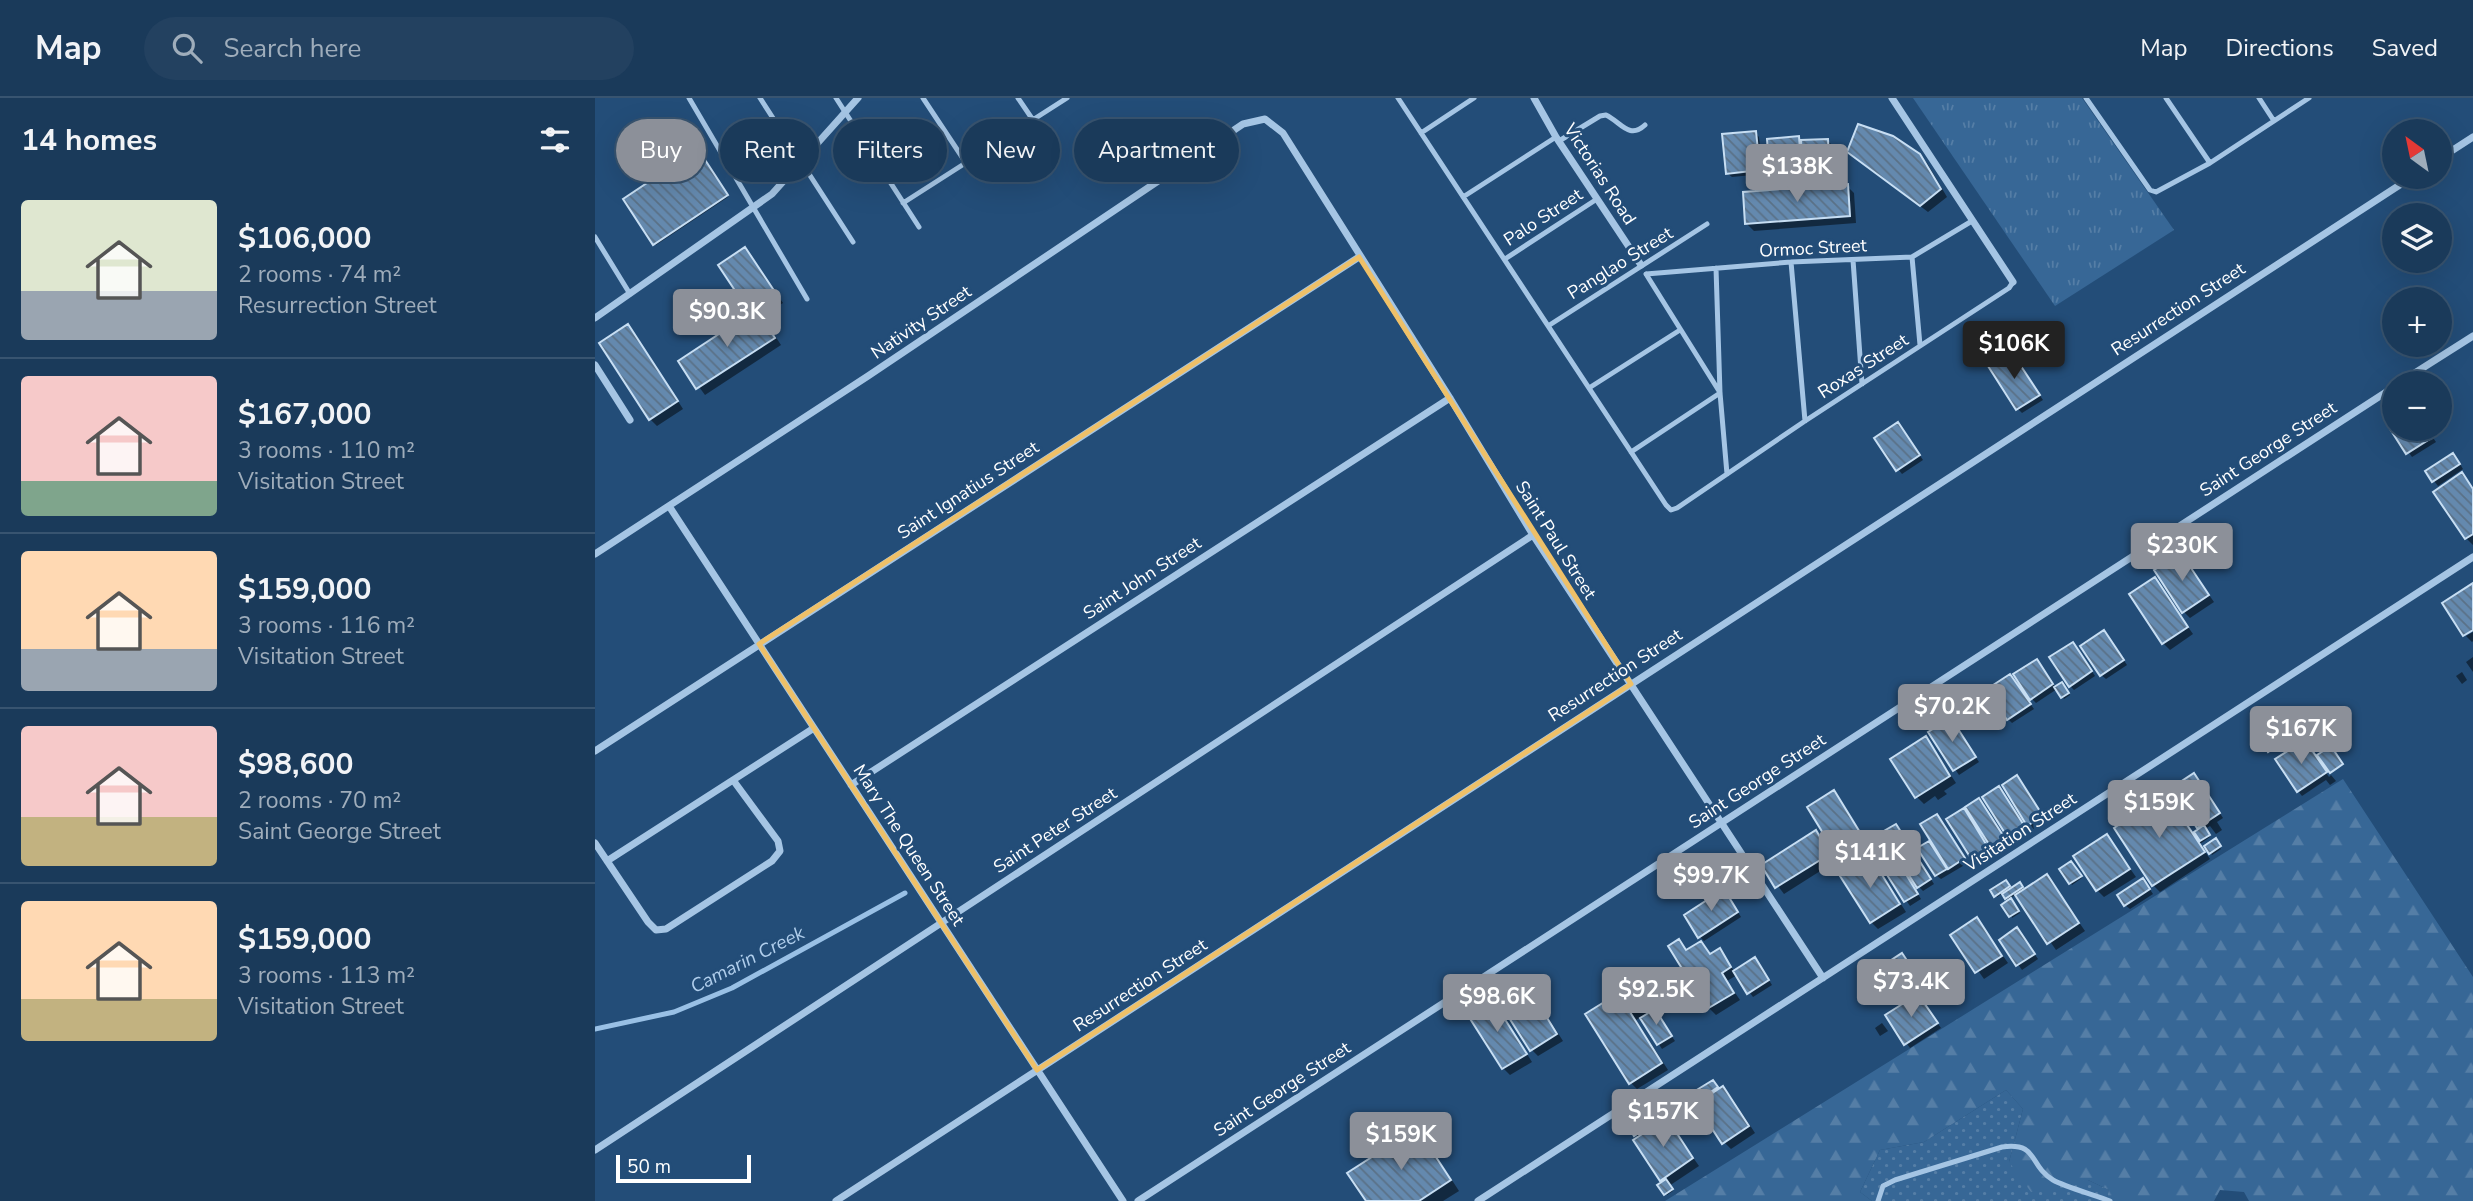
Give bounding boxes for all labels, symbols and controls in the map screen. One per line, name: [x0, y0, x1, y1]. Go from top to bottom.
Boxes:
search box: [144, 17, 634, 80]
text: Map: [35, 26, 102, 71]
icon: search: [168, 29, 206, 67]
text: Search here: [224, 31, 361, 66]
text: Map: [2140, 32, 2187, 64]
text: Directions: [2225, 32, 2334, 64]
text: Saved: [2372, 32, 2438, 64]
street label: Victorias Road: [1558, 118, 1642, 229]
chip: Buy: [616, 119, 706, 182]
chip: Rent: [720, 119, 819, 182]
chip: Filters: [833, 119, 947, 182]
chip: New: [961, 119, 1060, 182]
chip: Apartment: [1074, 119, 1239, 182]
north arrow: [2382, 119, 2452, 189]
map controls: [2382, 119, 2452, 441]
text: 14 homes: [21, 120, 157, 161]
icon: filters: [536, 121, 574, 159]
pin: $138K: [1748, 144, 1846, 204]
text: $138K: [1762, 151, 1832, 182]
street label: Palo Street: [1499, 182, 1588, 251]
button: layers: [2382, 203, 2452, 273]
text: $106,000: [238, 218, 371, 259]
street label: Panglao Street: [1563, 221, 1678, 305]
icon: home: [77, 228, 161, 312]
street label: Ormoc Street: [1759, 233, 1868, 263]
street label: Resurrection Street: [2106, 256, 2250, 361]
text: 2 rooms · 74 m²: [238, 259, 401, 290]
street label: Nativity Street: [866, 279, 976, 364]
button: +: [2382, 287, 2452, 357]
pin: $90.3K: [670, 289, 784, 349]
text: Resurrection Street: [238, 290, 436, 321]
text: $90.3K: [689, 296, 765, 327]
pin: $106K: [1965, 322, 2063, 381]
street label: Roxas Street: [1813, 328, 1913, 404]
text: $106K: [1979, 328, 2049, 359]
button: −: [2382, 371, 2452, 441]
text: $167,000: [238, 394, 371, 435]
street label: Saint George Street: [2195, 395, 2342, 502]
icon: home: [77, 404, 161, 488]
text: 3 rooms · 110 m²: [238, 435, 415, 466]
street label: Saint Ignatius Street: [893, 435, 1044, 545]
text: Visitation Street: [238, 466, 404, 497]
street label: Saint Paul Street: [1510, 476, 1602, 604]
pin: $230K: [2133, 524, 2231, 583]
text: $230K: [2147, 530, 2217, 561]
street label: Saint John Street: [1078, 531, 1206, 625]
text: $159,000: [238, 569, 371, 610]
icon: home: [77, 579, 161, 663]
text: 3 rooms · 116 m²: [238, 610, 415, 641]
street label: Resurrection Street: [1543, 622, 1687, 727]
text: Visitation Street: [238, 641, 404, 672]
pin: $70.2K: [1895, 684, 2009, 744]
text: $70.2K: [1914, 691, 1990, 722]
pin: $167K: [2252, 706, 2350, 766]
text: $167K: [2266, 713, 2336, 744]
street label: Saint George Street: [1684, 727, 1831, 834]
text: $98,600: [238, 744, 353, 785]
icon: home: [77, 754, 161, 838]
street label: Mary The Queen Street: [848, 760, 971, 931]
pin: $159K: [2110, 780, 2208, 840]
street label: Saint Peter Street: [989, 781, 1122, 879]
text: 2 rooms · 70 m²: [238, 785, 401, 816]
street label: Visitation Street: [1958, 786, 2082, 878]
text: $159K: [2124, 787, 2194, 818]
text: Saint George Street: [238, 816, 441, 847]
pin: $141K: [1821, 830, 1919, 890]
text: $141K: [1835, 837, 1905, 868]
pin: $99.7K: [1654, 854, 1768, 913]
text: $99.7K: [1673, 860, 1749, 891]
text: $159,000: [238, 919, 371, 960]
water label: Camarin Creek: [686, 920, 809, 1000]
icon: home: [77, 929, 161, 1013]
street label: Resurrection Street: [1068, 932, 1212, 1037]
text: 3 rooms · 113 m²: [238, 960, 415, 991]
pin: $73.4K: [1854, 960, 1968, 1019]
text: $73.4K: [1873, 966, 1949, 997]
pin: $92.5K: [1599, 968, 1713, 1027]
pin: $98.6K: [1440, 974, 1554, 1034]
text: $92.5K: [1618, 974, 1694, 1005]
text: $98.6K: [1459, 981, 1535, 1012]
text: Visitation Street: [238, 991, 404, 1022]
street label: Saint George Street: [1209, 1035, 1356, 1142]
pin: $157K: [1614, 1090, 1712, 1149]
text: $157K: [1628, 1096, 1698, 1127]
pin: $159K: [1352, 1112, 1450, 1172]
text: $159K: [1366, 1119, 1436, 1150]
scale bar: [616, 1152, 751, 1184]
text: 50 m: [627, 1154, 671, 1180]

